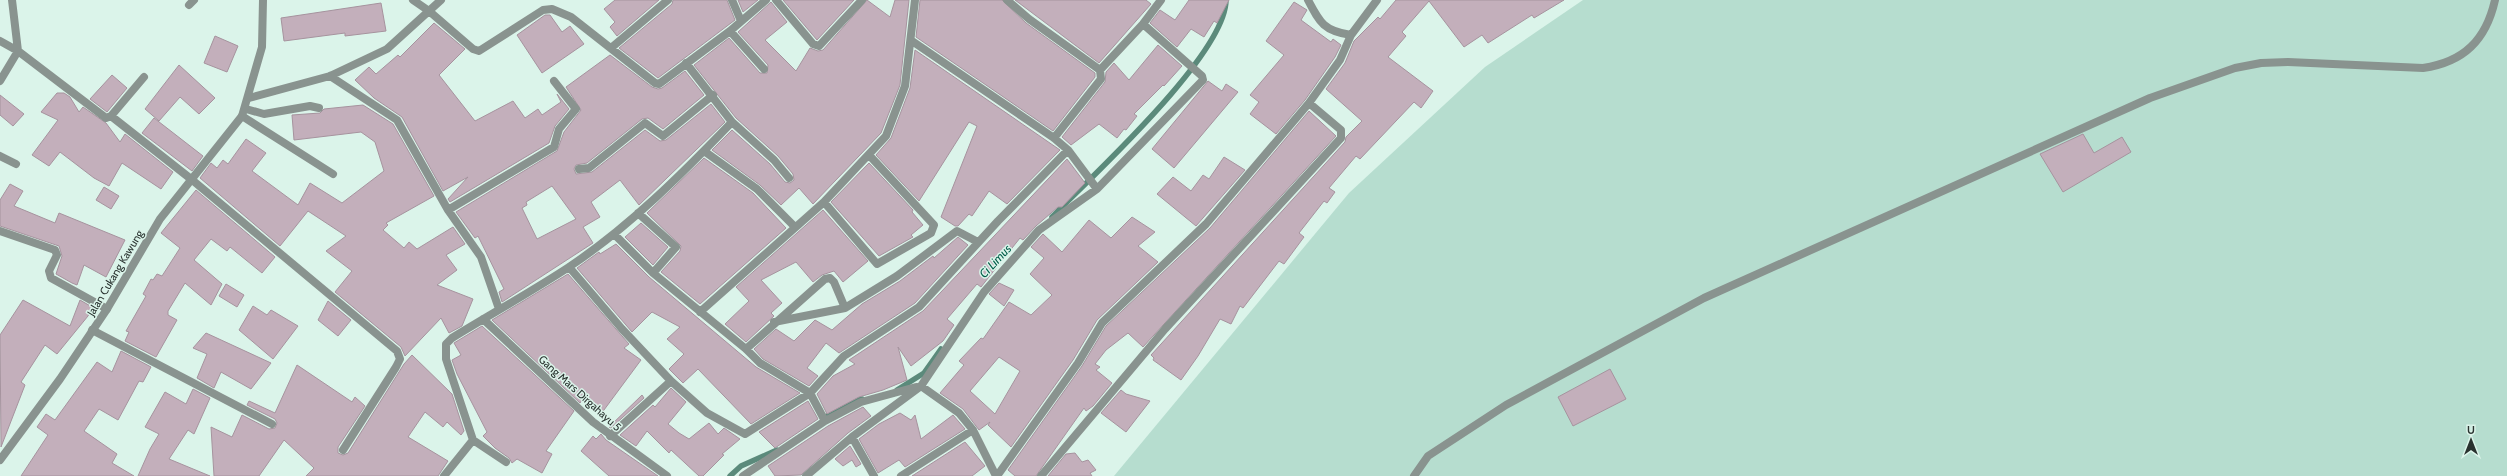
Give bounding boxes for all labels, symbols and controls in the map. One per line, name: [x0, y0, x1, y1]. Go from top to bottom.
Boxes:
street label: Jalan Cukang Kawung: [83, 227, 146, 319]
water label: Ci Limus: [976, 241, 1014, 281]
street label: Gang Mars Dirgahayu 5: [536, 352, 624, 434]
north arrow: [2451, 420, 2491, 460]
text: U: [2467, 423, 2475, 437]

